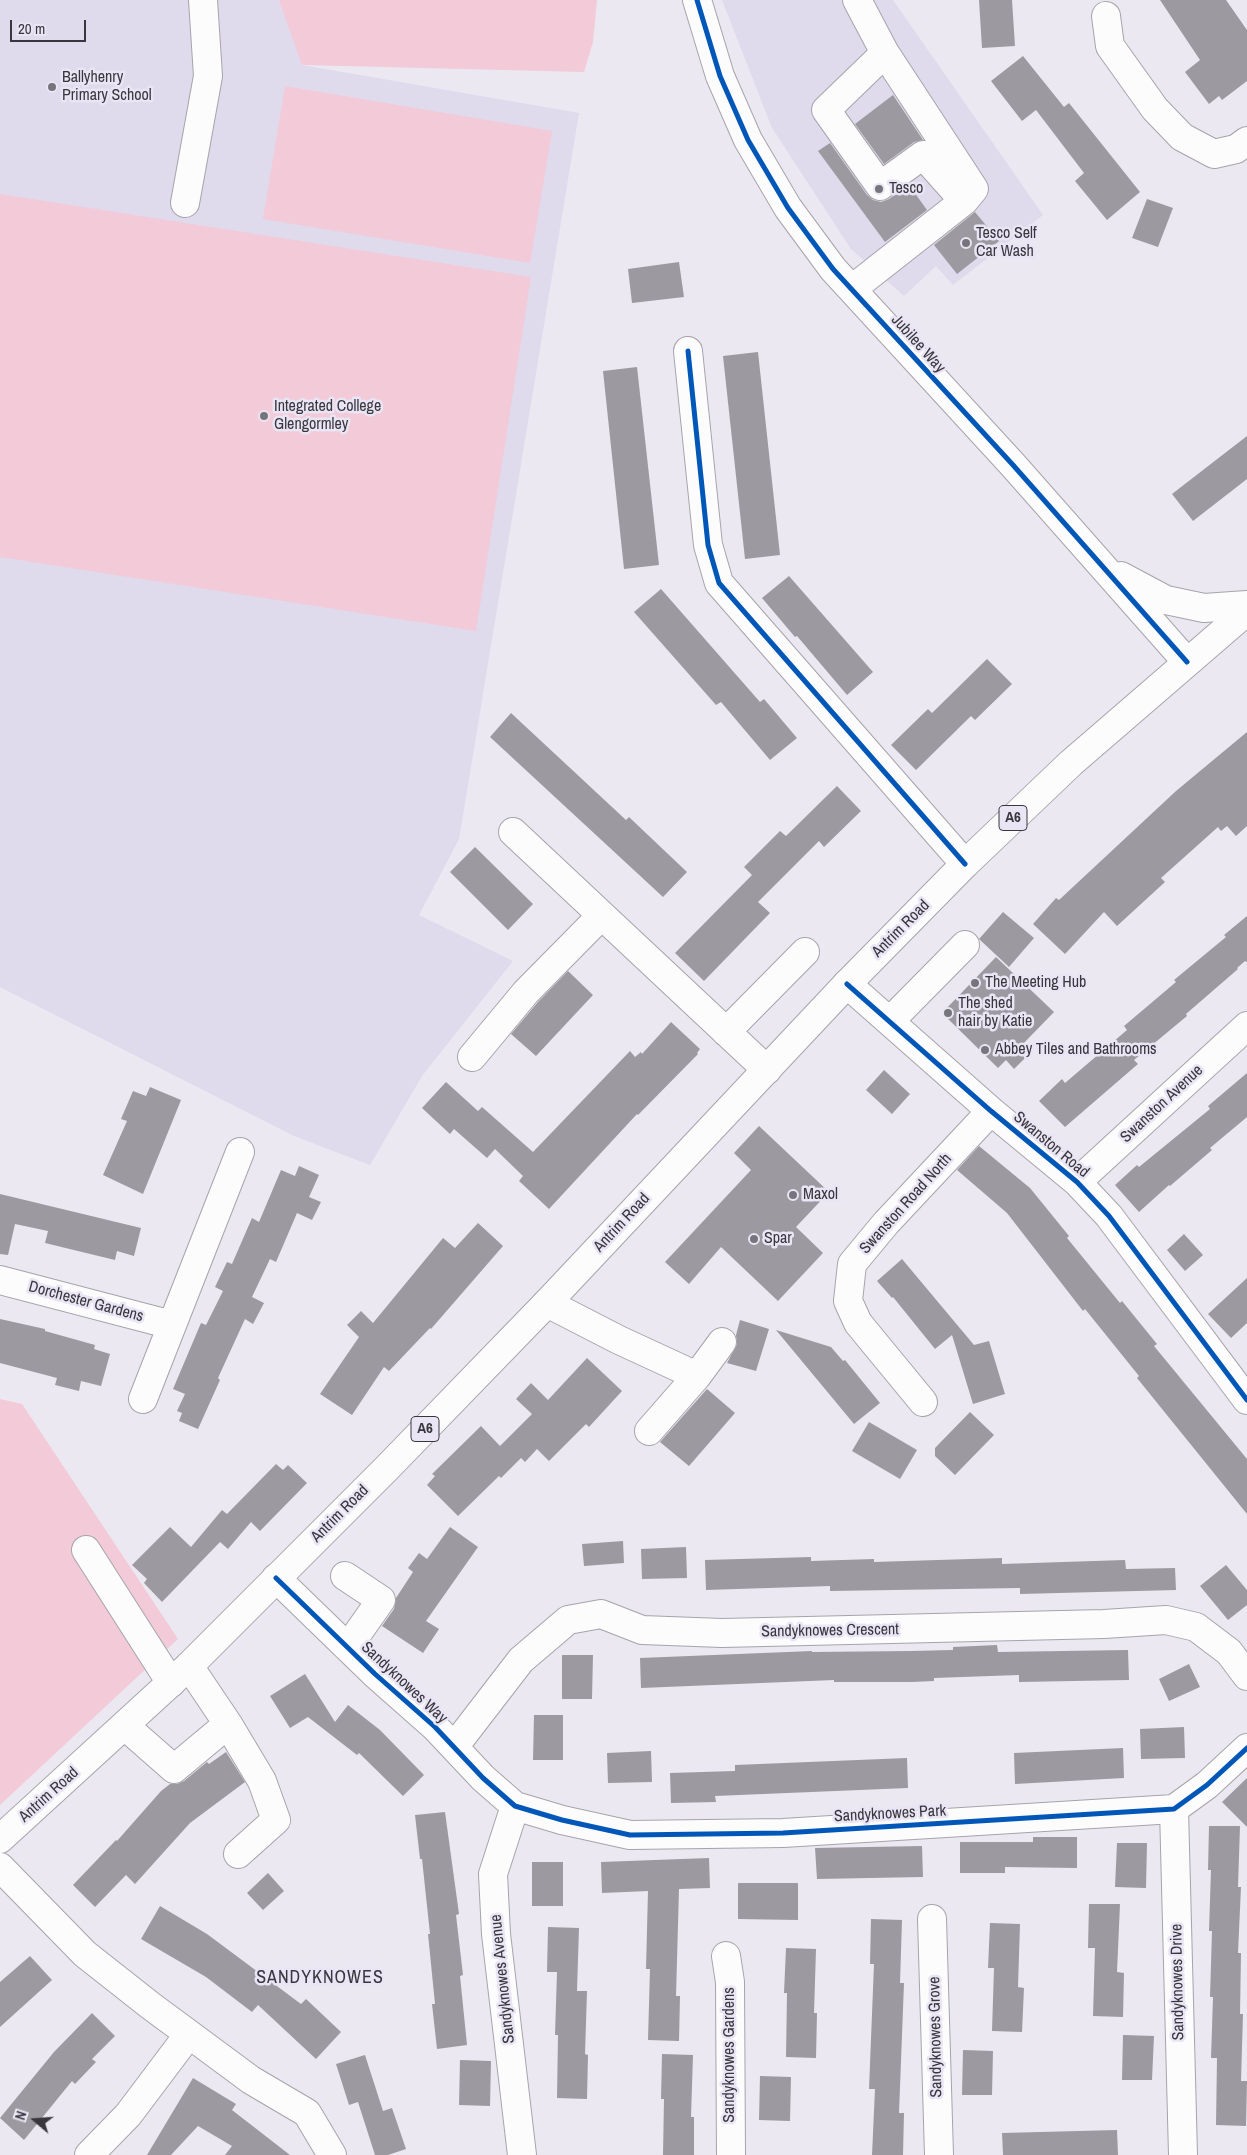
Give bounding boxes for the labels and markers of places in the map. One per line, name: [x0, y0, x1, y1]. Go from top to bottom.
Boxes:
place label: Ballyhenry Primary School: [62, 68, 152, 106]
marker: Ballyhenry Primary School: [46, 81, 58, 93]
place label: Tesco: [889, 179, 923, 199]
marker: Tesco: [873, 183, 885, 195]
place label: Tesco Self Car Wash: [976, 224, 1037, 262]
marker: Tesco Self Car Wash: [960, 237, 972, 249]
place label: Integrated College Glengormley: [274, 397, 381, 435]
marker: Integrated College Glengormley: [258, 410, 270, 422]
place label: The Meeting Hub: [985, 973, 1086, 993]
marker: The Meeting Hub: [969, 977, 981, 989]
place label: The shed hair by Katie: [958, 994, 1032, 1032]
marker: The shed hair by Katie: [942, 1007, 954, 1019]
place label: Abbey Tiles and Bathrooms: [995, 1040, 1157, 1060]
marker: Abbey Tiles and Bathrooms: [979, 1044, 991, 1056]
place label: Maxol: [803, 1185, 838, 1205]
marker: Maxol: [787, 1189, 799, 1201]
place label: Spar: [764, 1229, 792, 1249]
marker: Spar: [748, 1233, 760, 1245]

